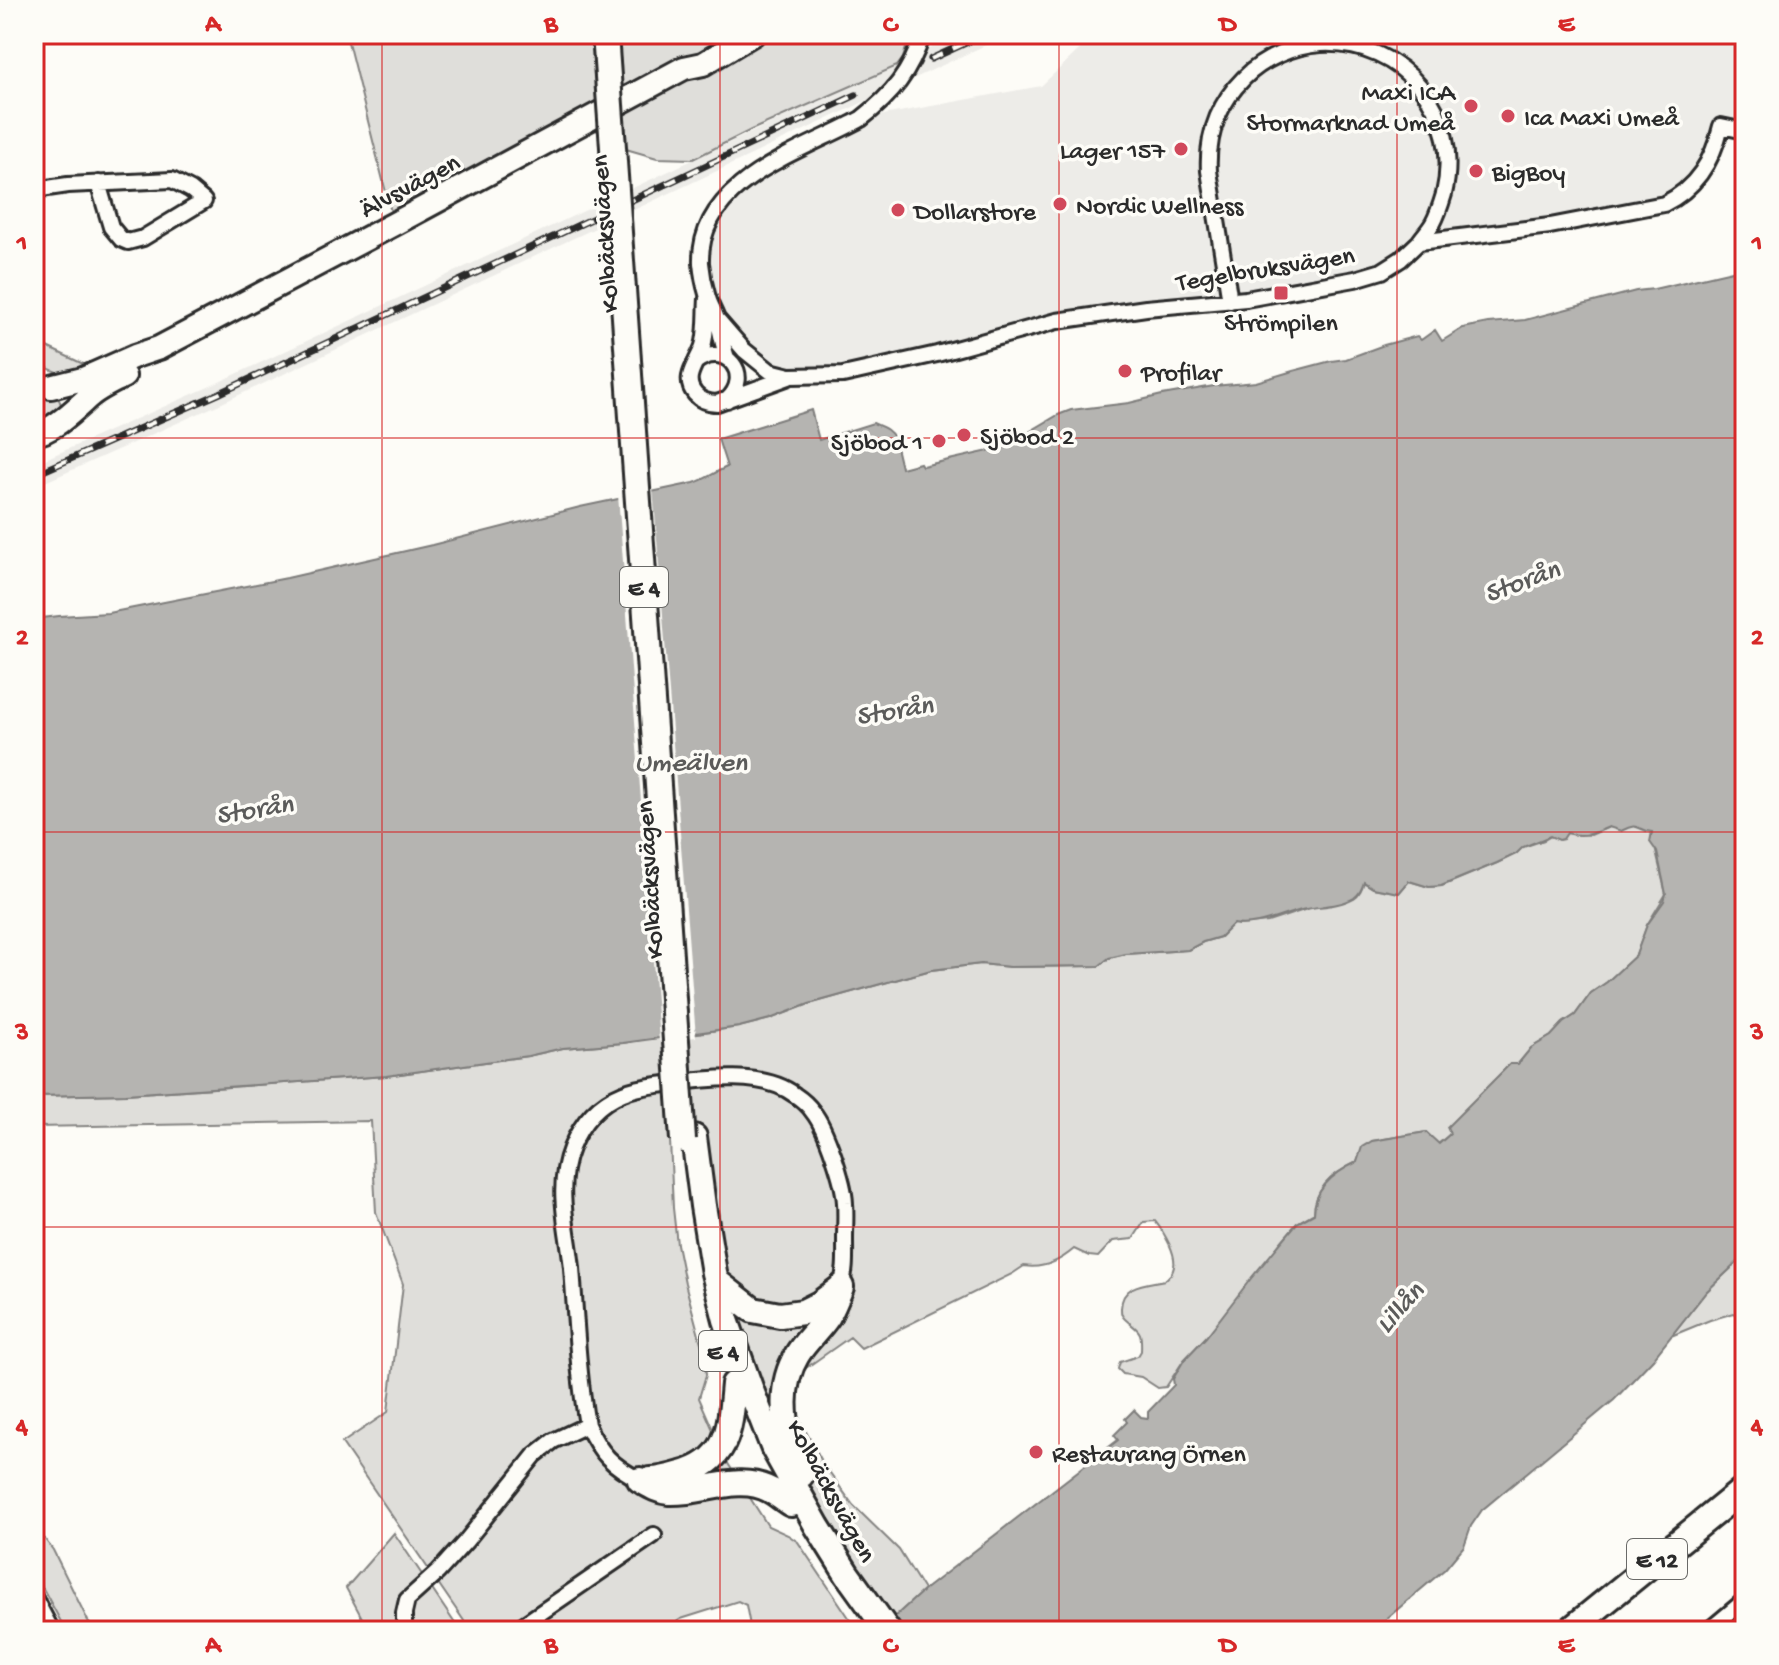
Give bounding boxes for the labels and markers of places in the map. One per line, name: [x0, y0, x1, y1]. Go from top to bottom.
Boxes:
place label: Maxi ICA Stormarknad Umeå: [1246, 80, 1457, 141]
marker: Maxi ICA Stormarknad Umeå: [1462, 97, 1480, 115]
place label: Ica Maxi Umeå: [1524, 105, 1680, 136]
marker: Ica Maxi Umeå: [1499, 107, 1517, 125]
place label: Lager 157: [1060, 138, 1166, 169]
marker: Lager 157: [1172, 140, 1190, 158]
place label: BigBoy: [1491, 160, 1566, 191]
marker: BigBoy: [1467, 162, 1485, 180]
place label: Nordic Wellness: [1076, 193, 1245, 224]
marker: Nordic Wellness: [1051, 195, 1069, 213]
place label: Dollarstore: [912, 199, 1036, 230]
marker: Dollarstore: [889, 201, 907, 219]
marker: Strömpilen: [1272, 284, 1290, 302]
place label: Strömpilen: [1224, 310, 1339, 341]
place label: Profilar: [1140, 360, 1224, 391]
marker: Profilar: [1116, 362, 1134, 380]
place label: Sjöbod 2: [980, 424, 1075, 455]
marker: Sjöbod 2: [955, 426, 973, 444]
place label: Sjöbod 1: [831, 430, 923, 461]
marker: Sjöbod 1: [930, 432, 948, 450]
place label: Restaurang Örnen: [1052, 1441, 1246, 1472]
marker: Restaurang Örnen: [1027, 1443, 1045, 1461]

